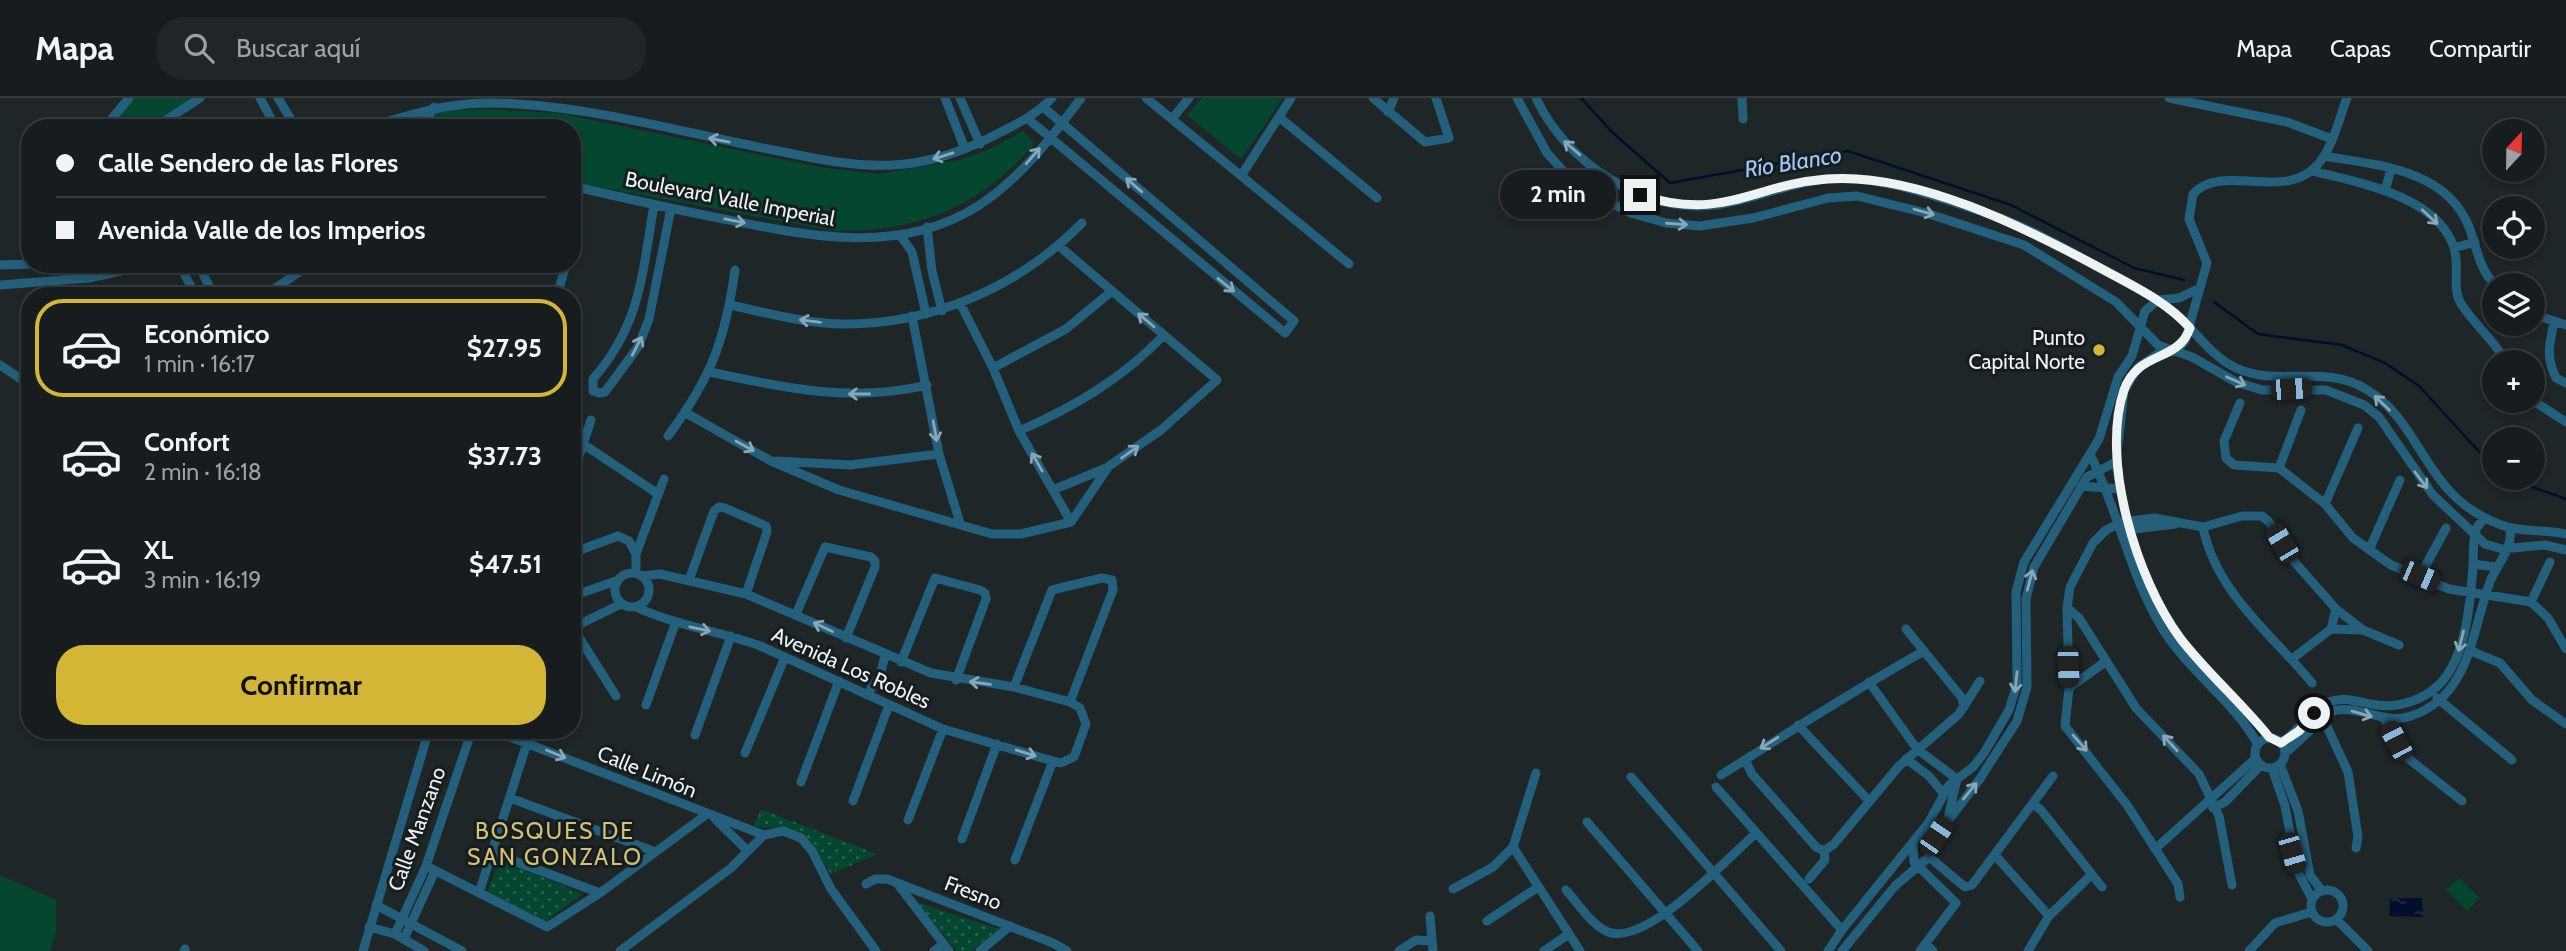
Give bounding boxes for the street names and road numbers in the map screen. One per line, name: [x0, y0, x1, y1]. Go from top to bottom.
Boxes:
street label: Boulevard Valle Imperial: [623, 166, 837, 231]
street label: Avenida Los Robles: [768, 621, 935, 714]
street label: Calle Limón: [594, 740, 701, 803]
street label: Calle Manzano: [382, 763, 451, 894]
street label: Fresno: [941, 870, 1005, 915]

